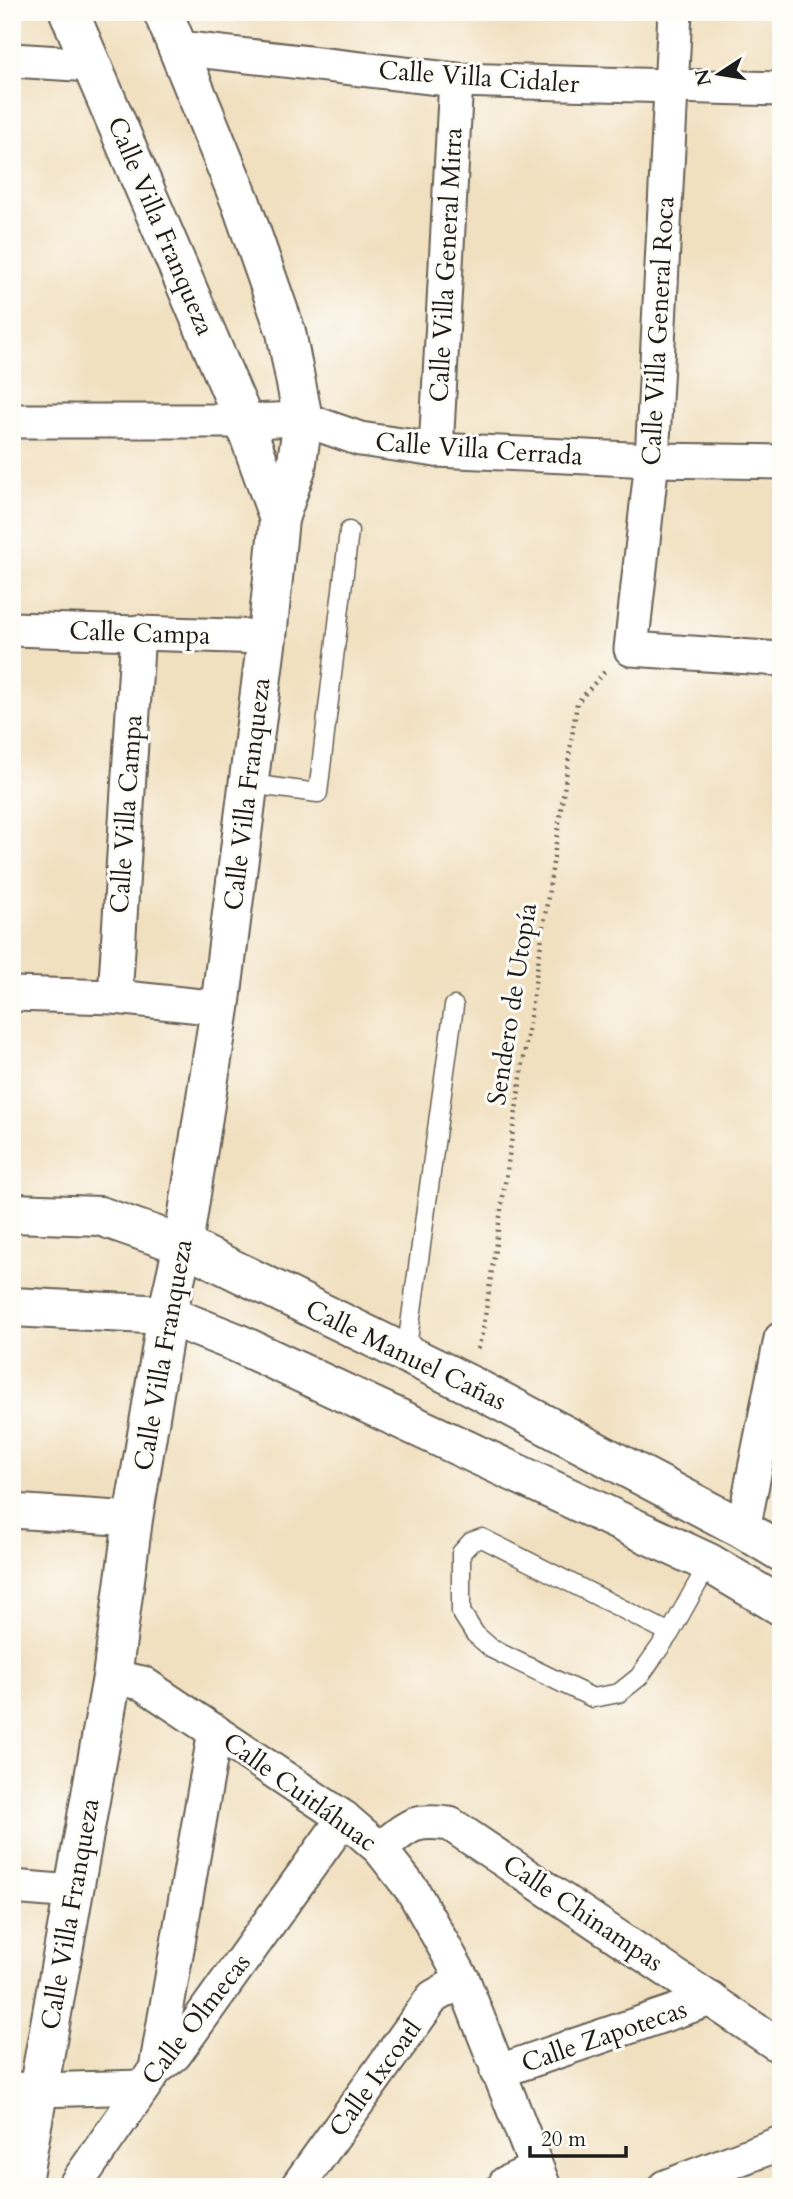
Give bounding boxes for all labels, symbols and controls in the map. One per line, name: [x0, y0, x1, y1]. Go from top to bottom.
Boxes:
north arrow: [684, 38, 754, 108]
street label: Calle Villa Cidaler: [377, 53, 581, 102]
text: N: [689, 66, 718, 88]
street label: Calle Villa Franqueza: [99, 111, 223, 341]
street label: Calle Villa General Mitra: [421, 127, 471, 403]
street label: Calle Villa General Roca: [633, 196, 683, 466]
street label: Calle Villa Cerrada: [374, 424, 584, 474]
street label: Calle Campa: [69, 613, 211, 653]
street label: Calle Villa Franqueza: [215, 676, 279, 912]
street label: Calle Villa Campa: [102, 713, 150, 915]
street label: Sendero de Utopía: [479, 900, 545, 1108]
street label: Calle Villa Franqueza: [125, 1237, 201, 1473]
street label: Calle Manuel Cañas: [300, 1291, 512, 1419]
street label: Calle Cuitláhuac: [216, 1724, 384, 1860]
street label: Calle Villa Franqueza: [32, 1796, 108, 2032]
street label: Calle Chinampas: [496, 1846, 670, 1980]
street label: Calle Olmecas: [134, 1946, 258, 2092]
street label: Calle Zapotecas: [517, 1991, 691, 2081]
street label: Calle Ixcoatl: [321, 2012, 430, 2144]
scale bar: [530, 2115, 627, 2159]
text: 20 m: [541, 2125, 586, 2154]

